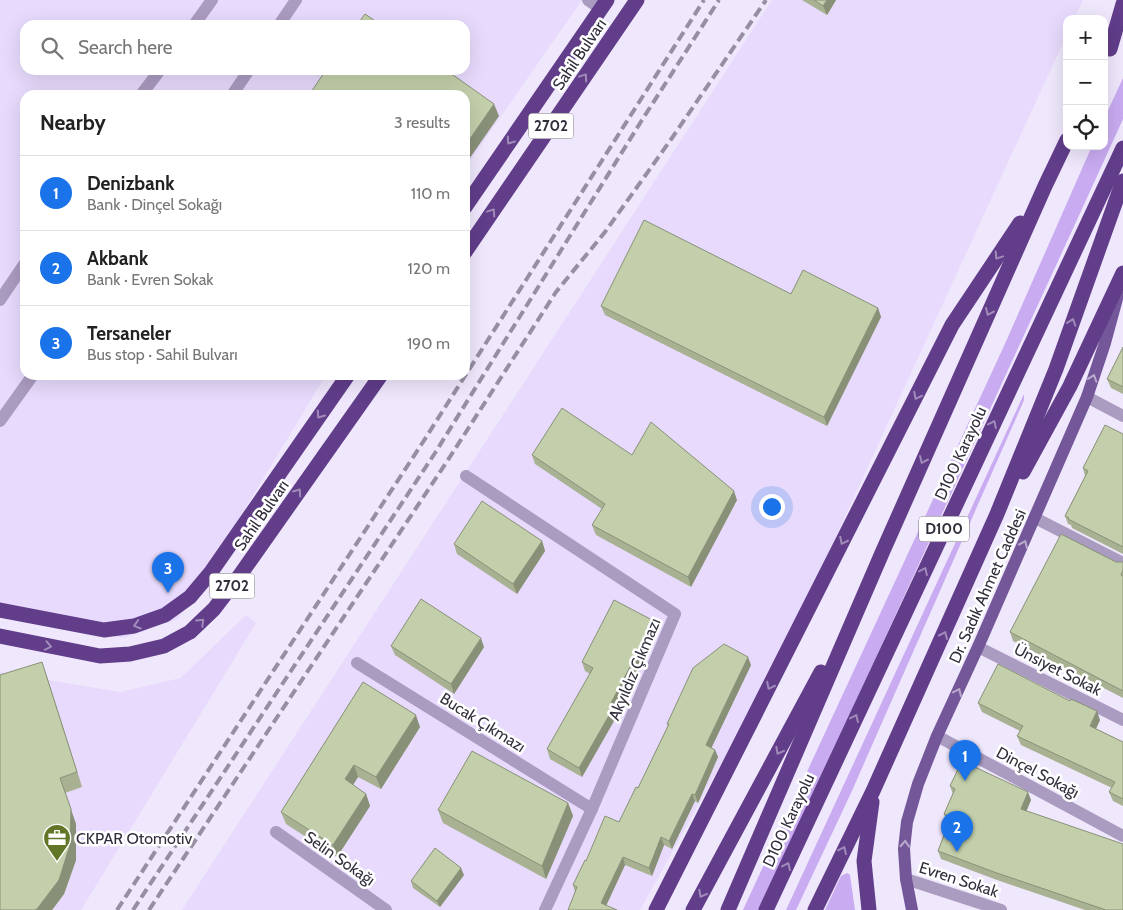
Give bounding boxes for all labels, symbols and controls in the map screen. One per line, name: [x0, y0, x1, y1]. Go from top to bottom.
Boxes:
street label: Sahil Bulvarı: [549, 15, 610, 94]
map controls: [1063, 15, 1108, 150]
button: +: [1063, 15, 1108, 60]
search box: [20, 20, 470, 75]
icon: search: [38, 34, 66, 62]
text: Search here: [78, 36, 172, 59]
button: −: [1063, 60, 1108, 105]
one-way arrow: [578, 74, 587, 83]
button: locate: [1063, 105, 1108, 150]
text: Nearby: [40, 110, 106, 135]
text: 3 results: [394, 113, 450, 132]
road number: 2702: [528, 114, 574, 138]
one-way arrow: [507, 135, 516, 145]
text: Denizbank: [87, 172, 174, 195]
text: 1: [53, 184, 59, 203]
text: 110 m: [411, 184, 450, 203]
text: Bank · Dinçel Sokağı: [87, 195, 222, 214]
one-way arrow: [486, 208, 496, 217]
text: Akbank: [87, 247, 148, 270]
one-way arrow: [995, 250, 1004, 259]
text: 2: [52, 259, 60, 278]
text: 120 m: [408, 259, 450, 278]
text: Bank · Evren Sokak: [87, 270, 214, 289]
one-way arrow: [984, 307, 995, 316]
one-way arrow: [1067, 318, 1077, 326]
text: Tersaneler: [87, 322, 171, 345]
text: 3: [52, 334, 60, 353]
text: 190 m: [407, 334, 450, 353]
text: Bus stop · Sahil Bulvarı: [87, 345, 238, 364]
one-way arrow: [1088, 374, 1098, 382]
one-way arrow: [912, 391, 923, 400]
street label: D100 Karayolu: [931, 404, 990, 503]
one-way arrow: [317, 409, 326, 419]
one-way arrow: [987, 420, 997, 429]
one-way arrow: [919, 455, 930, 464]
street label: Sahil Bulvarı: [230, 476, 293, 554]
one-way arrow: [292, 488, 301, 498]
your location: [759, 494, 785, 520]
street label: Dr. Sadık Ahmet Caddesi: [945, 506, 1030, 666]
road number: D100: [919, 516, 969, 542]
one-way arrow: [839, 536, 849, 545]
one-way arrow: [1018, 540, 1029, 549]
pin: 3: [152, 552, 184, 593]
one-way arrow: [918, 567, 928, 576]
road number: 2702: [210, 574, 254, 598]
street label: Akyıldız Çıkmazı: [604, 615, 665, 723]
one-way arrow: [132, 619, 141, 630]
one-way arrow: [195, 619, 204, 628]
one-way arrow: [938, 631, 948, 640]
street label: Ünsiyet Sokak: [1011, 639, 1105, 700]
one-way arrow: [43, 640, 52, 650]
one-way arrow: [766, 681, 776, 690]
one-way arrow: [951, 688, 962, 697]
street label: Bucak Çıkmazı: [437, 689, 529, 756]
one-way arrow: [849, 714, 859, 723]
pin: 1: [949, 740, 981, 781]
street label: Dinçel Sokağı: [993, 743, 1082, 802]
one-way arrow: [775, 746, 785, 755]
street label: D100 Karayolu: [759, 771, 818, 870]
pin: 2: [941, 811, 973, 852]
office icon: CKPAR Otomotiv: [42, 823, 72, 862]
street label: Selin Sokağı: [301, 827, 379, 890]
place label: CKPAR Otomotiv: [76, 829, 192, 848]
one-way arrow: [899, 840, 910, 848]
one-way arrow: [837, 846, 848, 855]
street label: Evren Sokak: [917, 858, 1002, 901]
one-way arrow: [780, 862, 791, 871]
one-way arrow: [698, 889, 708, 898]

